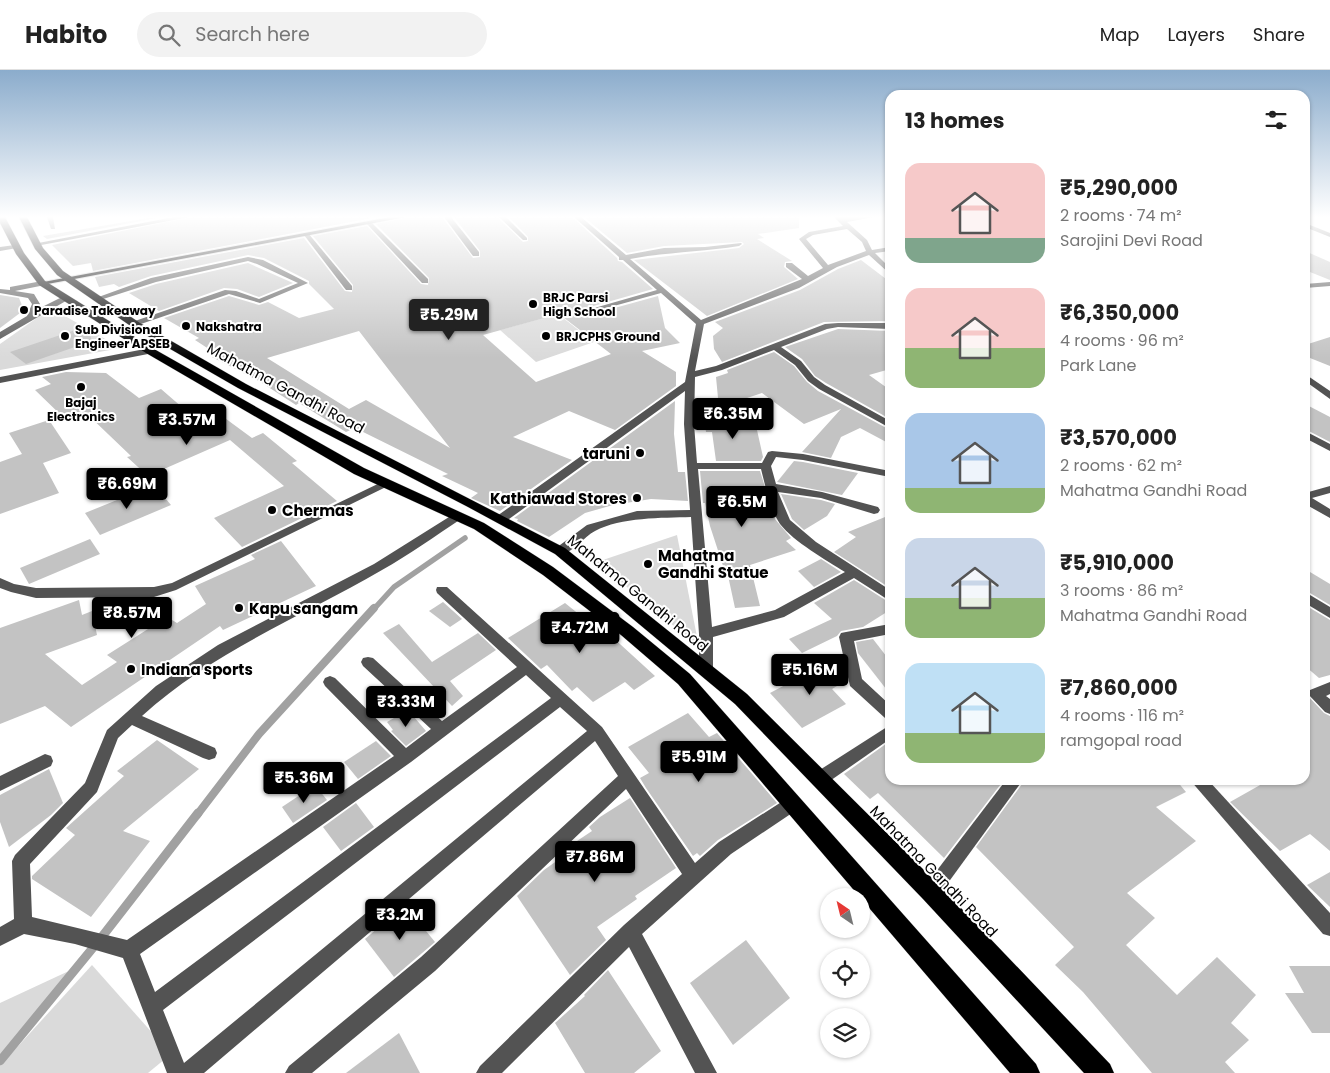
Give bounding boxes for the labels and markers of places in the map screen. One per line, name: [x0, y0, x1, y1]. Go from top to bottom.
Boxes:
place label: BRJC Parsi High School: [543, 289, 616, 320]
pin: ₹5.29M: [408, 298, 490, 341]
marker: BRJC Parsi High School: [527, 298, 539, 310]
place label: Paradise Takeaway: [34, 302, 156, 319]
marker: Paradise Takeaway: [18, 304, 30, 316]
place label: Nakshatra: [196, 318, 262, 335]
marker: Nakshatra: [180, 320, 192, 332]
place label: Sub Divisional Engineer APSEB: [75, 321, 170, 352]
place label: BRJCPHS Ground: [556, 328, 660, 345]
marker: Sub Divisional Engineer APSEB: [59, 330, 71, 342]
marker: BRJCPHS Ground: [540, 330, 552, 342]
marker: Bajaj Electronics: [75, 381, 87, 393]
place label: Bajaj Electronics: [47, 394, 115, 425]
pin: ₹6.35M: [692, 398, 774, 440]
pin: ₹3.57M: [146, 404, 228, 446]
place label: taruni: [583, 443, 630, 464]
marker: taruni: [634, 447, 646, 459]
pin: ₹6.69M: [86, 468, 168, 510]
pin: ₹6.5M: [707, 486, 777, 528]
place label: Kathiawad Stores: [490, 488, 627, 509]
marker: Kathiawad Stores: [631, 492, 643, 504]
place label: Chermas: [282, 500, 354, 521]
marker: Chermas: [266, 504, 278, 516]
place label: Mahatma Gandhi Statue: [658, 545, 769, 583]
marker: Mahatma Gandhi Statue: [642, 558, 654, 570]
pin: ₹8.57M: [91, 596, 173, 639]
place label: Kapu sangam: [249, 598, 358, 619]
marker: Kapu sangam: [233, 602, 245, 614]
pin: ₹4.72M: [539, 612, 621, 654]
pin: ₹5.16M: [769, 654, 851, 696]
place label: Indiana sports: [141, 659, 253, 680]
marker: Indiana sports: [125, 663, 137, 675]
pin: ₹3.33M: [365, 686, 447, 728]
pin: ₹5.91M: [658, 740, 740, 783]
pin: ₹5.36M: [263, 762, 345, 804]
pin: ₹7.86M: [554, 840, 636, 883]
pin: ₹3.2M: [365, 898, 435, 941]

